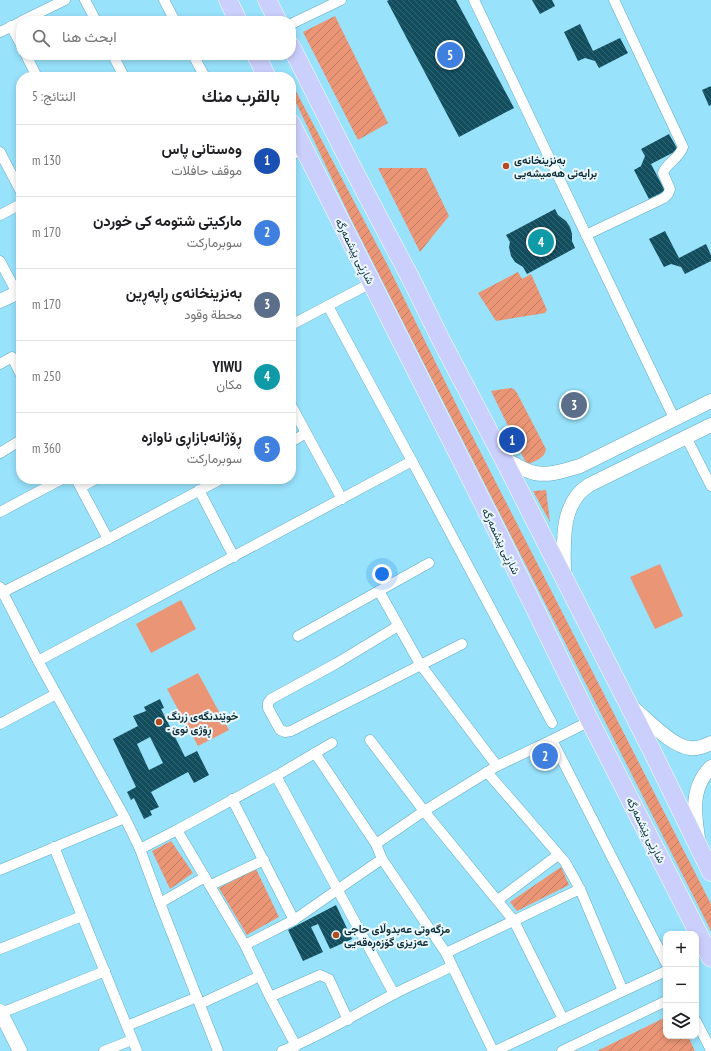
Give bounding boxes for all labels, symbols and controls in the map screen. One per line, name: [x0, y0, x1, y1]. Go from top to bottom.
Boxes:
search box: [16, 16, 296, 60]
icon: search: [30, 27, 52, 49]
text: ابحث هنا: [62, 27, 117, 46]
pin: 5: [437, 40, 463, 70]
text: بالقرب منك: [202, 85, 280, 107]
text: النتائج: 5: [32, 88, 76, 105]
text: وەستانی پاس: [162, 139, 242, 158]
text: 130 m: [32, 152, 61, 169]
text: 1: [264, 152, 270, 169]
place label: بەنزینخانەی برایەتی هەمیشەیی: [514, 153, 597, 180]
marker: بەنزینخانەی برایەتی هەمیشەیی: [501, 161, 511, 171]
text: موقف حافلات: [171, 162, 242, 179]
text: مارکیتی شتومه کی خوردن: [93, 211, 242, 230]
street label: شاڕێی پێشمەرگە: [331, 216, 378, 288]
text: 170 m: [32, 224, 61, 241]
text: 2: [264, 224, 270, 241]
pin: 4: [528, 227, 554, 257]
text: سوبرماركت: [187, 234, 242, 251]
text: بەنزینخانەی ڕاپەڕین: [126, 283, 242, 302]
text: 170 m: [32, 296, 61, 313]
text: 3: [264, 296, 270, 313]
text: محطة وقود: [184, 306, 242, 323]
text: YIWU: [213, 357, 242, 376]
text: 250 m: [32, 368, 61, 385]
text: 4: [264, 368, 270, 385]
text: مكان: [216, 376, 242, 393]
pin: 3: [561, 390, 587, 420]
pin: 1: [499, 425, 525, 455]
text: ڕۆژانەبازاڕی ناوازە: [141, 427, 242, 446]
text: 360 m: [32, 440, 61, 457]
text: 5: [264, 440, 270, 457]
text: سوبرماركت: [187, 450, 242, 467]
street label: شاڕێی پێشمەرگە: [477, 506, 523, 578]
your location: [372, 564, 392, 584]
place label: خوێندنگەی زرنگ - ڕۆژی نوێ: [167, 709, 239, 738]
marker: خوێندنگەی زرنگ - ڕۆژی نوێ: [154, 717, 164, 727]
pin: 2: [532, 741, 558, 771]
street label: شاڕێی پێشمەرگە: [622, 795, 669, 867]
place label: مزگەوتی عەبدوڵای حاجی عەزیزی گۆزەڕەقەیی: [344, 922, 450, 951]
marker: مزگەوتی عەبدوڵای حاجی عەزیزی گۆزەڕەقەیی: [331, 930, 341, 940]
map controls: [663, 931, 699, 1039]
button: +: [663, 931, 699, 967]
button: −: [663, 967, 699, 1003]
button: layers: [663, 1003, 699, 1039]

